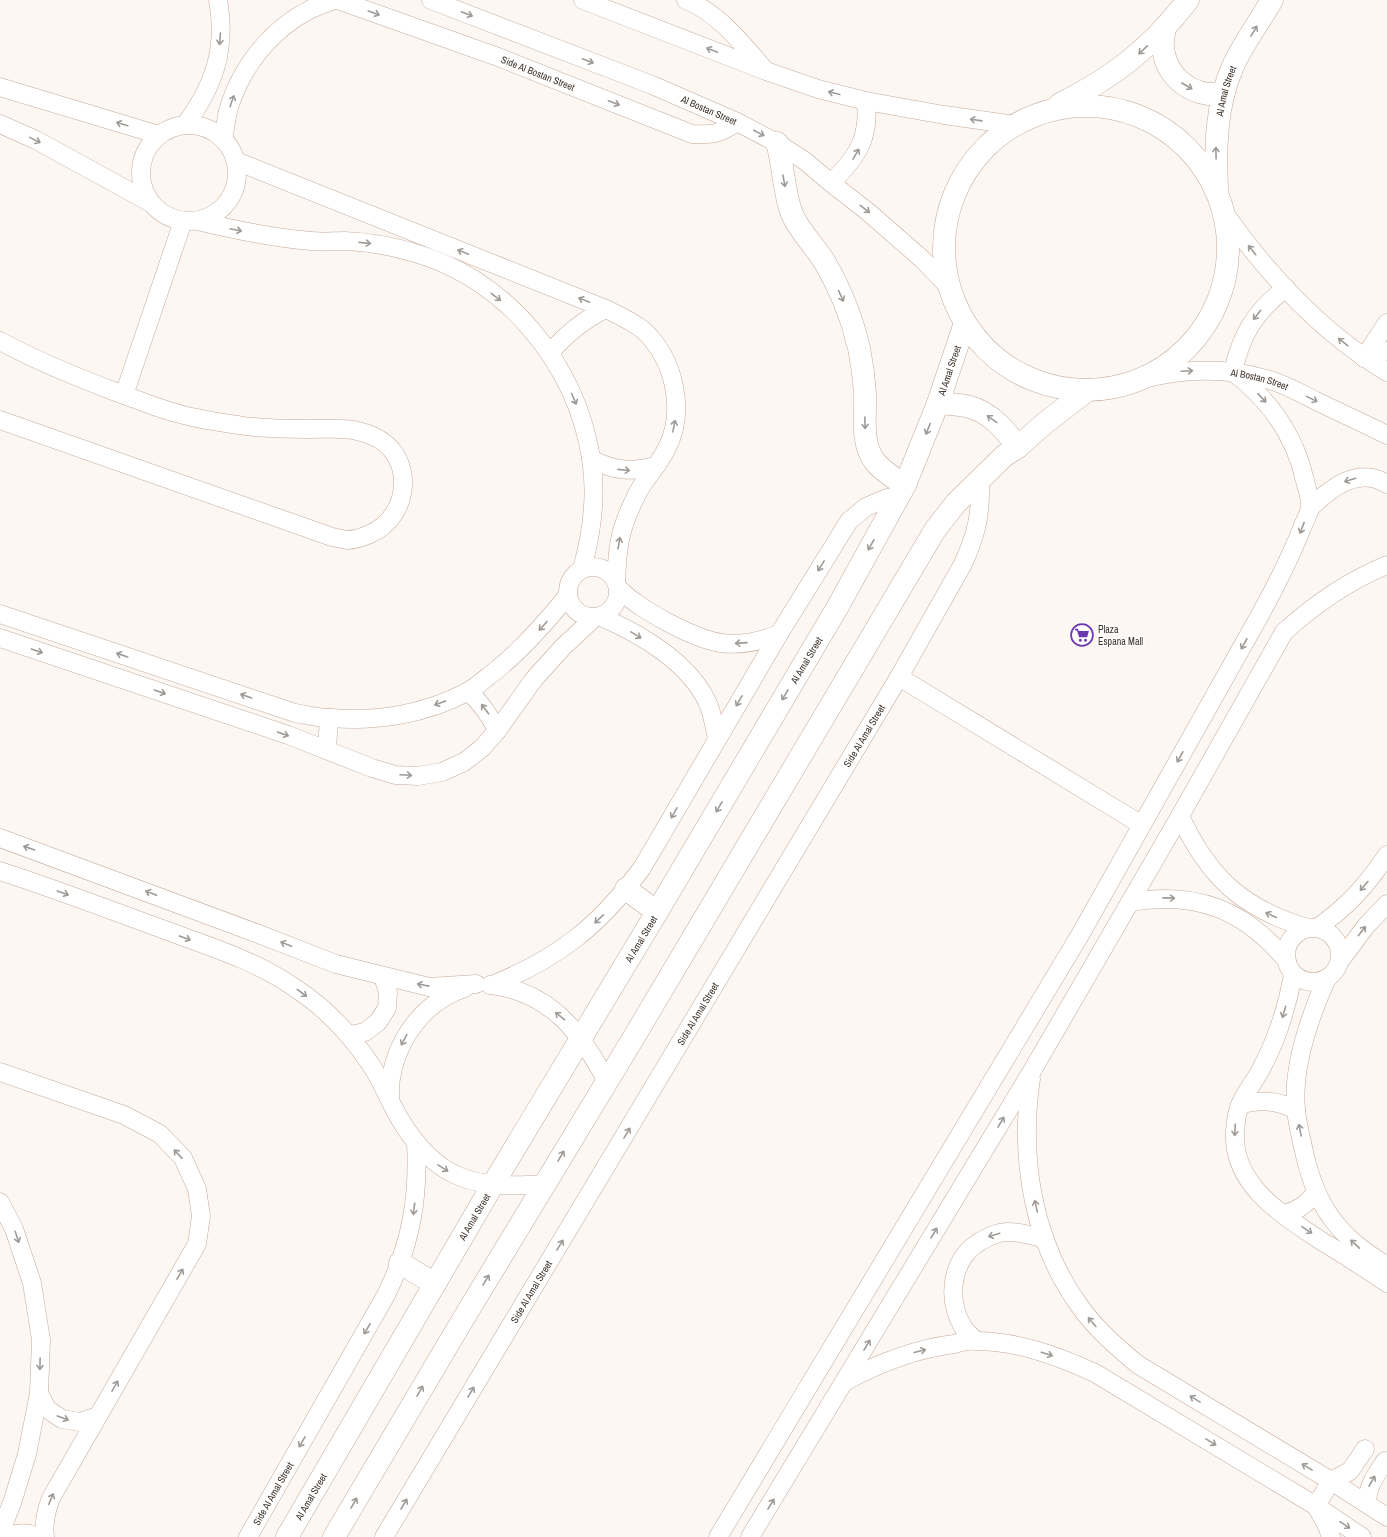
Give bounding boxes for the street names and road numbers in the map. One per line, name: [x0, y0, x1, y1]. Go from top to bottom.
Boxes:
street label: Side Al Bostan Street: [499, 52, 577, 94]
street label: Al Amal Street: [1213, 63, 1239, 118]
street label: Al Bostan Street: [678, 92, 740, 128]
street label: Al Amal Street: [934, 343, 964, 398]
street label: Al Bostan Street: [1229, 365, 1291, 393]
street label: Al Amal Street: [787, 634, 825, 687]
street label: Side Al Amal Street: [840, 701, 888, 769]
street label: Al Amal Street: [621, 913, 660, 965]
street label: Side Al Amal Street: [674, 979, 722, 1047]
street label: Al Amal Street: [455, 1190, 493, 1243]
street label: Side Al Amal Street: [507, 1257, 555, 1325]
street label: Side Al Amal Street: [250, 1459, 296, 1528]
street label: Al Amal Street: [291, 1470, 330, 1523]

